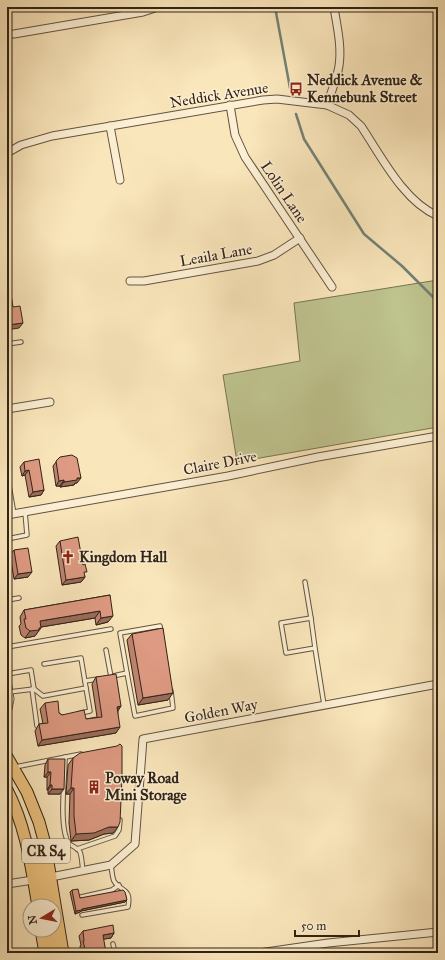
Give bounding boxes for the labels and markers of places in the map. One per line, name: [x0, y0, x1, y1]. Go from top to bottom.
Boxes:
place label: Neddick Avenue & Kennebunk Street: [307, 71, 423, 106]
bus stop icon: Neddick Avenue & Kennebunk Street: [288, 81, 304, 97]
place label: Kingdom Hall: [79, 548, 168, 567]
church icon: Kingdom Hall: [60, 549, 76, 565]
place label: Poway Road Mini Storage: [105, 769, 188, 805]
building icon: Poway Road Mini Storage: [86, 779, 102, 795]

